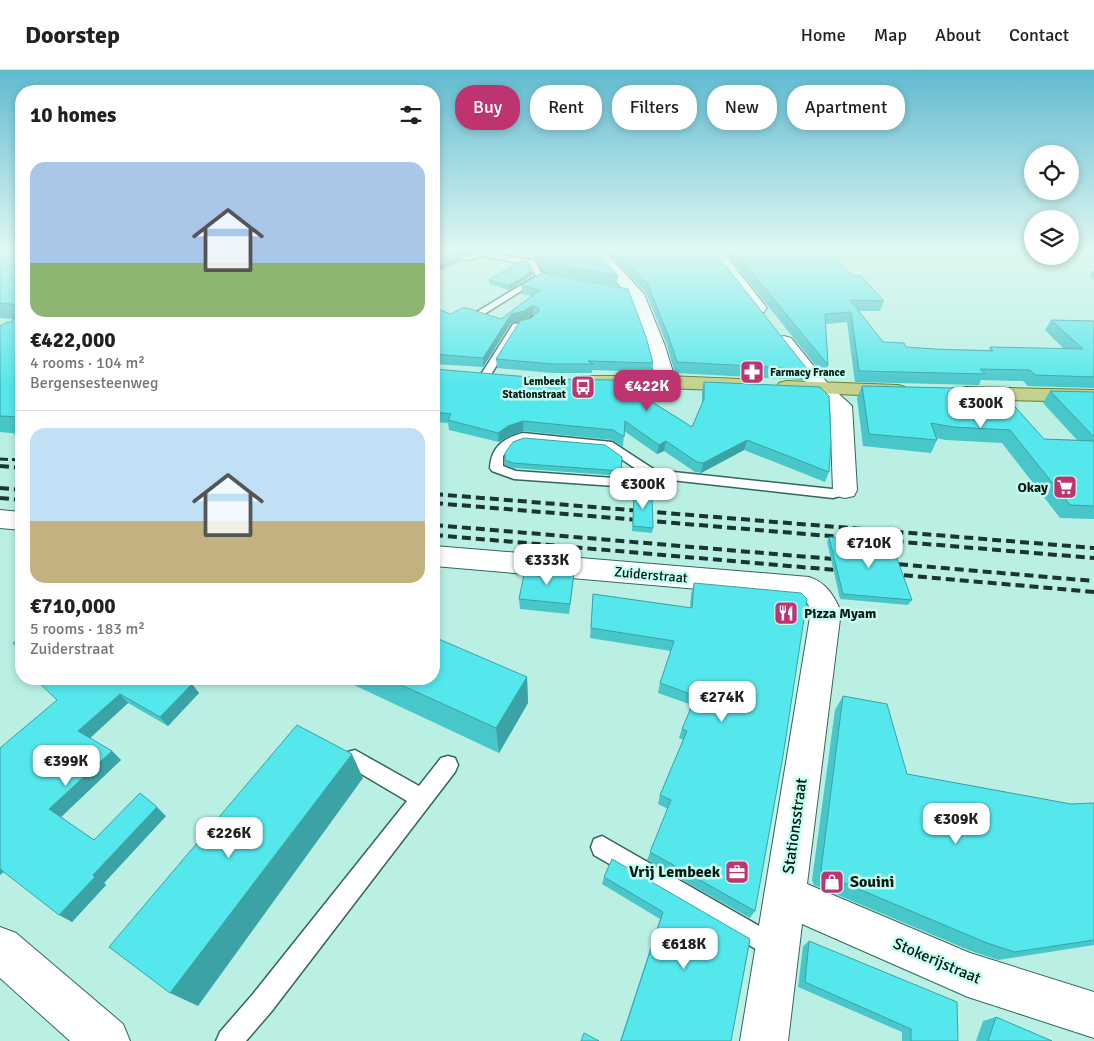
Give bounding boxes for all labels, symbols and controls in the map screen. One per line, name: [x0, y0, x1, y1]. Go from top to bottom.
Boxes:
text: Doorstep: [25, 20, 120, 50]
text: Home: [801, 24, 846, 46]
text: Map: [874, 24, 907, 46]
text: About: [935, 24, 981, 46]
text: Contact: [1009, 24, 1069, 46]
chip: Buy: [455, 85, 520, 130]
chip: Rent: [530, 85, 602, 130]
chip: Filters: [612, 85, 697, 130]
chip: New: [707, 85, 777, 130]
chip: Apartment: [787, 85, 905, 130]
icon: filters: [397, 101, 425, 129]
text: 10 homes: [30, 102, 116, 128]
map controls: [1024, 145, 1079, 265]
button: locate: [1024, 145, 1079, 200]
icon: home: [183, 195, 273, 285]
button: layers: [1024, 210, 1079, 265]
text: €422,000: [30, 327, 116, 353]
text: 4 rooms · 104 m²: [30, 353, 145, 373]
pharmacy icon: Farmacy France: [739, 359, 765, 385]
place label: Farmacy France: [770, 366, 846, 379]
pin: €422K: [612, 370, 682, 412]
text: Bergensesteenweg: [30, 373, 158, 393]
bus stop icon: Lembeek Stationstraat: [570, 374, 596, 400]
place label: Lembeek Stationstraat: [502, 375, 566, 401]
text: €422K: [625, 376, 669, 396]
pin: €300K: [946, 386, 1016, 429]
text: €300K: [959, 393, 1003, 413]
icon: home: [183, 460, 273, 550]
pin: €300K: [608, 468, 678, 510]
text: €300K: [621, 474, 665, 494]
supermarket icon: Okay: [1052, 474, 1078, 500]
place label: Okay: [1017, 479, 1048, 496]
pin: €710K: [834, 526, 904, 569]
text: €710K: [847, 533, 891, 553]
pin: €333K: [512, 544, 582, 586]
text: €333K: [525, 550, 569, 570]
street label: Zuiderstraat: [614, 563, 688, 587]
text: €710,000: [30, 593, 116, 619]
restaurant icon: Pizza Myam: [773, 600, 799, 626]
place label: Pizza Myam: [804, 605, 876, 622]
text: 5 rooms · 183 m²: [30, 619, 145, 639]
text: Zuiderstraat: [30, 639, 114, 659]
pin: €274K: [687, 680, 757, 723]
text: €274K: [700, 687, 744, 707]
pin: €399K: [31, 744, 101, 787]
text: €399K: [44, 751, 88, 771]
street label: Stationsstraat: [778, 776, 812, 875]
pin: €309K: [921, 802, 991, 845]
text: €309K: [934, 809, 978, 829]
pin: €226K: [194, 816, 264, 859]
text: €226K: [207, 823, 251, 843]
office icon: Vrij Lembeek: [724, 859, 750, 885]
place label: Vrij Lembeek: [629, 862, 721, 882]
shop icon: Souini: [819, 869, 845, 895]
place label: Souini: [850, 872, 894, 892]
pin: €618K: [649, 928, 719, 970]
text: €618K: [662, 934, 706, 954]
street label: Stokerijstraat: [890, 934, 984, 989]

